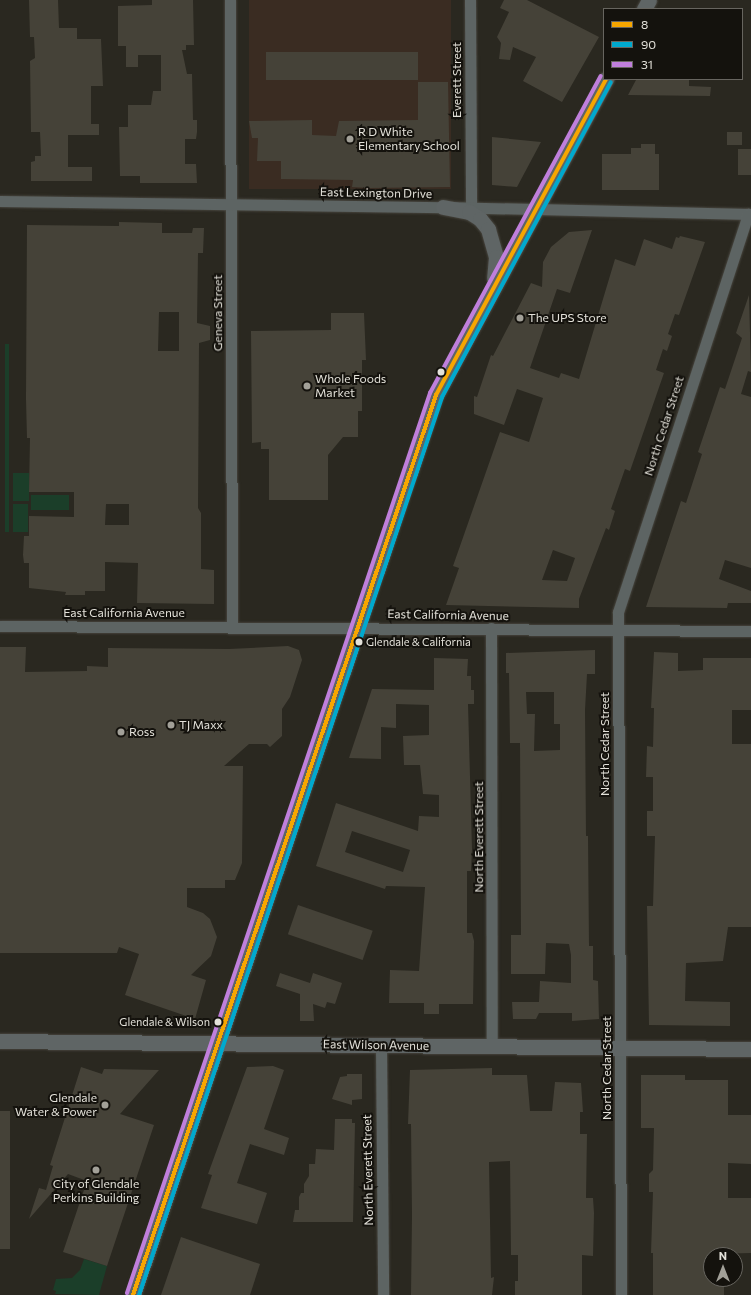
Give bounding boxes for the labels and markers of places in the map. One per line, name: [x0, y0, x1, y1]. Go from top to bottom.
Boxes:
place label: R D White Elementary School: [358, 125, 460, 153]
marker: R D White Elementary School: [345, 134, 355, 144]
place label: The UPS Store: [528, 311, 607, 325]
marker: The UPS Store: [515, 313, 525, 323]
unlabelled marker: [436, 367, 446, 377]
place label: Whole Foods Market: [315, 372, 386, 400]
marker: Whole Foods Market: [302, 381, 312, 391]
place label: Glendale & California: [366, 635, 471, 649]
marker: Glendale & California: [354, 637, 364, 647]
place label: TJ Maxx: [179, 718, 223, 732]
marker: TJ Maxx: [166, 720, 176, 730]
place label: Ross: [129, 725, 155, 739]
marker: Ross: [116, 727, 126, 737]
place label: Glendale & Wilson: [119, 1015, 210, 1029]
marker: Glendale & Wilson: [213, 1017, 223, 1027]
place label: Glendale Water & Power: [15, 1091, 97, 1119]
marker: Glendale Water & Power: [100, 1100, 110, 1110]
marker: City of Glendale Perkins Building: [91, 1165, 101, 1175]
place label: City of Glendale Perkins Building: [53, 1177, 139, 1205]

